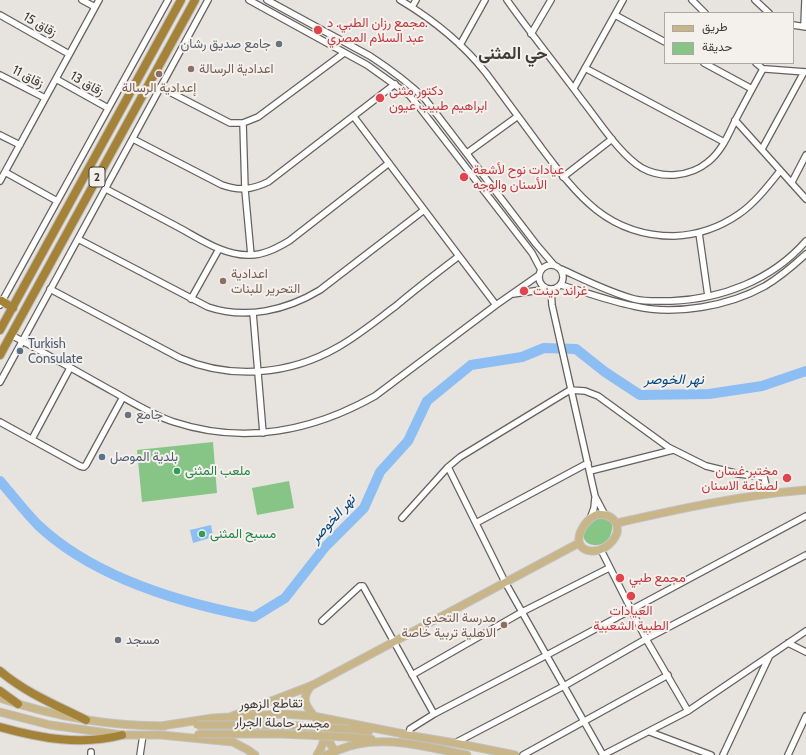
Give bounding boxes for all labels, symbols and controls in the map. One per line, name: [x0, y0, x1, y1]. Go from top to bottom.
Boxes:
street label: زقاق 15: [20, 9, 60, 41]
legend: [664, 12, 794, 64]
place label: مجمع رزان الطبي. د. عبد السلام المصري: [327, 15, 428, 46]
text: طريق: [702, 19, 727, 34]
marker: مجمع رزان الطبي. د. عبد السلام المصري: [312, 24, 324, 36]
place label: جامع صديق رشان: [181, 36, 271, 52]
marker: جامع صديق رشان: [274, 39, 284, 49]
text: حديقة: [702, 39, 732, 54]
district label: حي المثنى: [478, 44, 548, 64]
place label: اعدادية الرسالة: [199, 61, 274, 77]
street label: زقاق 11: [10, 62, 46, 92]
marker: اعدادية الرسالة: [186, 64, 196, 74]
street label: زقاق 13: [67, 68, 107, 100]
marker: إعدادية الرسالة: [154, 69, 164, 79]
place label: إعدادية الرسالة: [122, 80, 196, 96]
place label: دكتور مثنى ابراهيم طبيب عيون: [389, 83, 487, 114]
marker: دكتور مثنى ابراهيم طبيب عيون: [374, 92, 386, 104]
place label: عيادات نوح لأشعة الأسنان والوجه: [473, 162, 564, 193]
road number: 2: [89, 167, 105, 187]
marker: عيادات نوح لأشعة الأسنان والوجه: [458, 171, 470, 183]
place label: اعدادية التحرير للبنات: [231, 266, 300, 297]
marker: اعدادية التحرير للبنات: [218, 276, 228, 286]
place label: غراند دينت: [533, 283, 587, 299]
marker: غراند دينت: [518, 285, 530, 297]
place label: Turkish Consulate: [28, 336, 83, 367]
marker: Turkish Consulate: [15, 346, 25, 356]
water label: نهر الخوصر: [644, 372, 704, 388]
place label: جامع: [136, 407, 163, 423]
marker: جامع: [123, 410, 133, 420]
place label: بلدية الموصل: [110, 449, 178, 465]
marker: بلدية الموصل: [97, 452, 107, 462]
place label: ملعب المثنى: [185, 463, 251, 479]
place label: مختبر غسان لصناعة الاسنان: [702, 463, 778, 494]
marker: ملعب المثنى: [172, 466, 182, 476]
marker: مختبر غسان لصناعة الاسنان: [781, 472, 793, 484]
water label: نهر الخوصر: [307, 491, 359, 547]
place label: مسبح المثنى: [210, 526, 276, 542]
marker: مسبح المثنى: [197, 529, 207, 539]
place label: مجمع طبي: [629, 570, 686, 586]
marker: مجمع طبي: [614, 572, 626, 584]
marker: العيادات الطبية الشعبية: [625, 590, 637, 602]
place label: العيادات الطبية الشعبية: [593, 603, 669, 634]
place label: مدرسة التحدي الاهلية تربية خاصة: [401, 610, 496, 641]
marker: مدرسة التحدي الاهلية تربية خاصة: [499, 620, 509, 630]
place label: مسجد: [126, 632, 160, 648]
marker: مسجد: [113, 635, 123, 645]
street label: تقاطع الزهور: [239, 696, 303, 712]
street label: مجسر حاملة الجرار: [234, 714, 330, 732]

